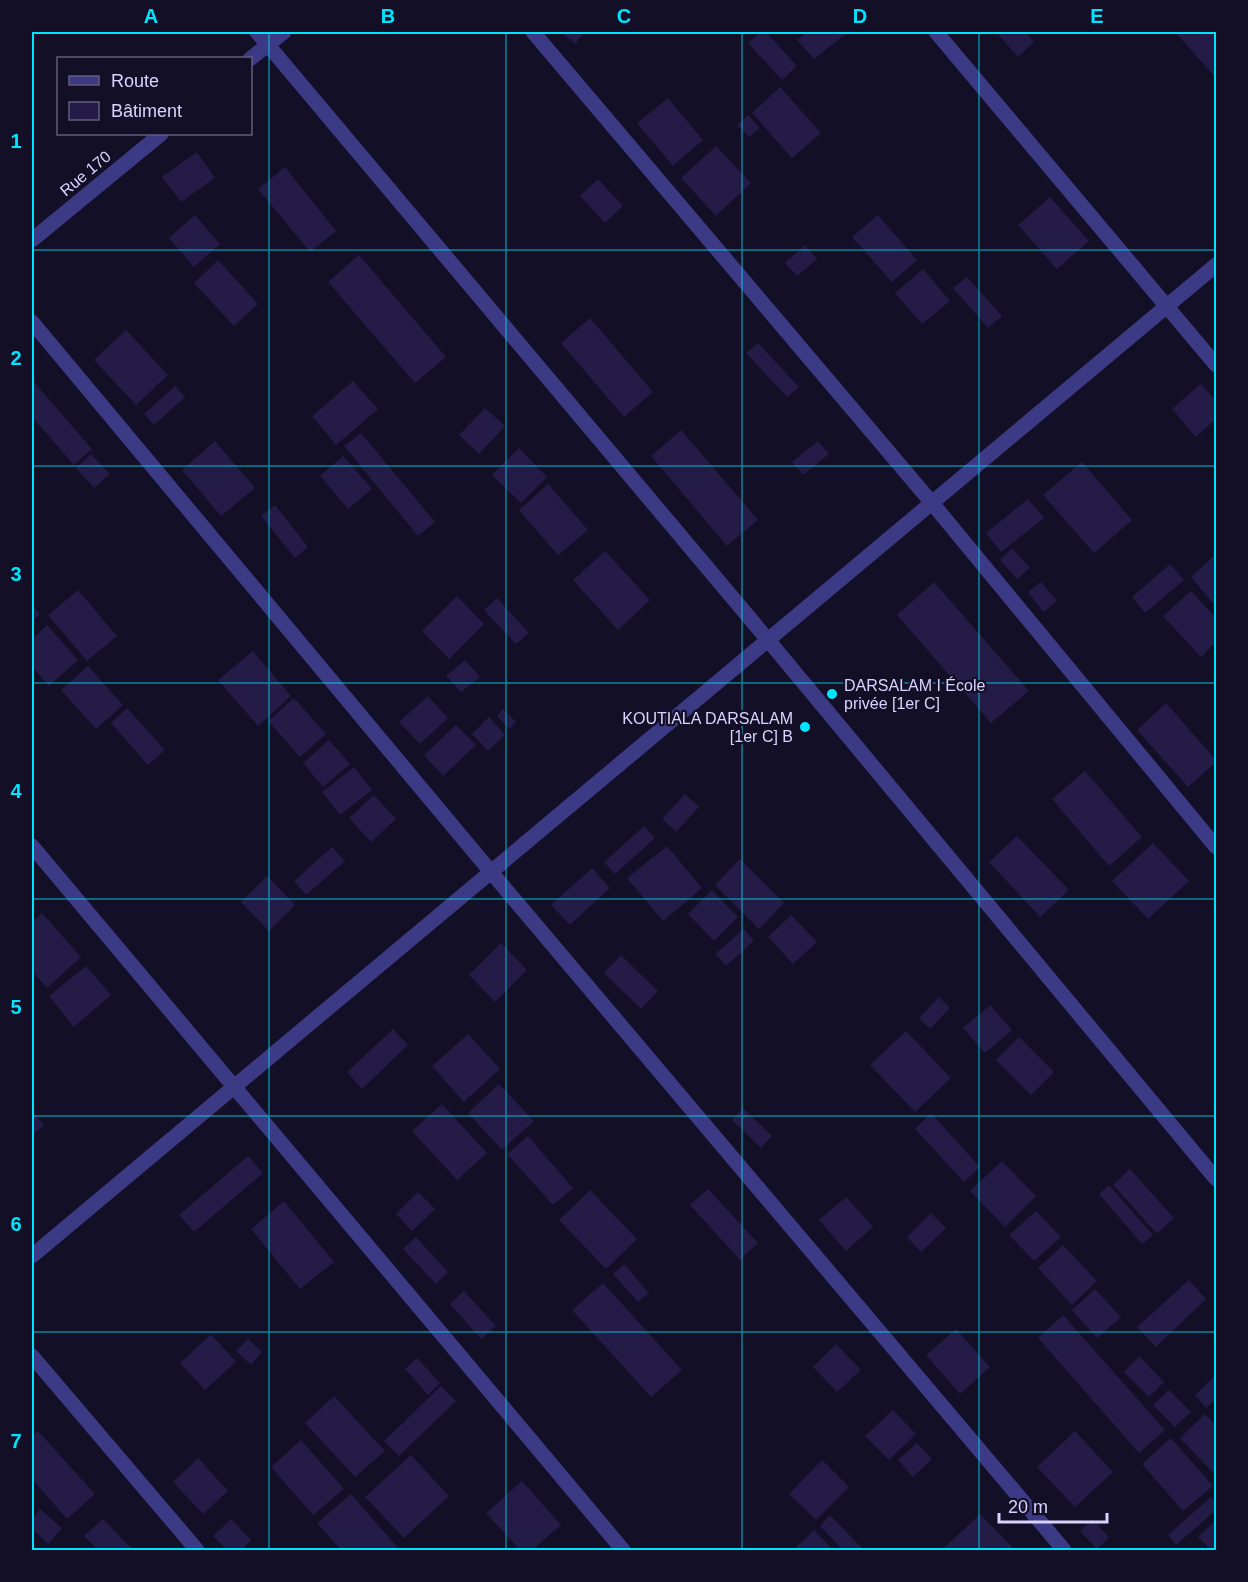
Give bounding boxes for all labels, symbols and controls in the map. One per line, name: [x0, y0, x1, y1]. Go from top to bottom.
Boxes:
text: A: [144, 5, 158, 27]
text: B: [381, 5, 395, 27]
text: C: [617, 5, 631, 27]
text: D: [853, 5, 867, 27]
text: E: [1090, 5, 1104, 27]
legend: [57, 57, 252, 135]
text: Route: [111, 71, 159, 91]
text: Bâtiment: [111, 101, 182, 121]
text: 1: [10, 130, 22, 152]
street label: Rue 170: [57, 147, 114, 199]
text: 2: [10, 347, 22, 369]
text: 3: [10, 563, 22, 585]
place label: DARSALAM I École privée [1er C]: [844, 676, 985, 712]
marker: DARSALAM I École privée [1er C]: [825, 687, 839, 701]
place label: KOUTIALA DARSALAM [1er C] B: [622, 710, 793, 745]
marker: KOUTIALA DARSALAM [1er C] B: [798, 720, 812, 734]
text: 4: [10, 780, 22, 802]
text: 5: [10, 996, 22, 1018]
text: 6: [10, 1213, 22, 1235]
text: 7: [10, 1430, 22, 1452]
scale bar: [999, 1486, 1107, 1524]
text: 20 m: [1008, 1497, 1048, 1517]

